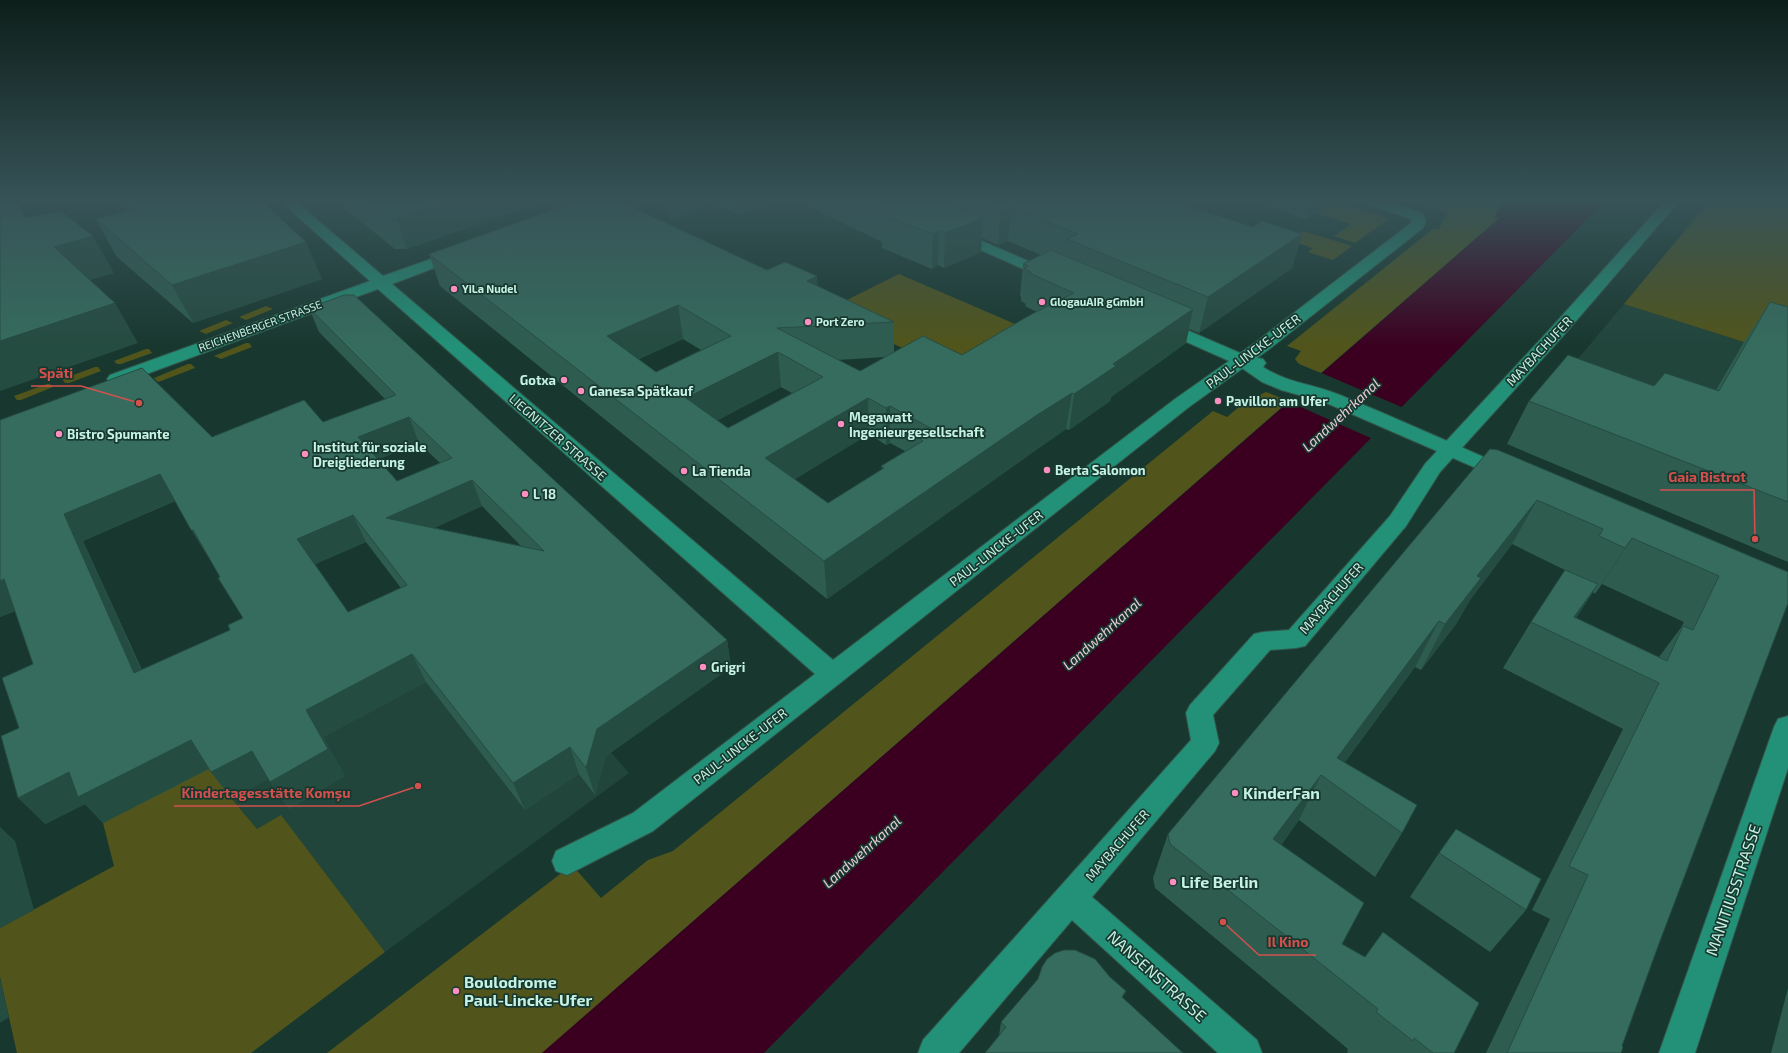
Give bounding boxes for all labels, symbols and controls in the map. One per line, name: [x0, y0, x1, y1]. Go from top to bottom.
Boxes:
place label: YiLa Nudel: [462, 282, 518, 295]
marker: YiLa Nudel: [449, 284, 459, 294]
place label: GlogauAIR gGmbH: [1050, 295, 1144, 308]
street label: REICHENBERGER STRASSE: [196, 297, 323, 354]
marker: GlogauAIR gGmbH: [1037, 297, 1047, 307]
street label: PAUL-LINCKE-UFER: [1203, 310, 1303, 392]
street label: MAYBACHUFER: [1503, 313, 1575, 389]
place label: Port Zero: [816, 315, 865, 328]
marker: Port Zero: [803, 317, 813, 327]
callout: Späti: [31, 360, 81, 386]
text: Späti: [39, 364, 73, 381]
place label: Gotxa: [520, 372, 556, 388]
water label: Landwehrkanal: [1298, 374, 1383, 455]
marker: Gotxa: [559, 375, 569, 385]
place label: Ganesa Spätkauf: [589, 383, 694, 399]
marker: Ganesa Spätkauf: [576, 386, 586, 396]
street label: LIEGNITZER STRASSE: [506, 390, 610, 484]
place label: Pavillon am Ufer: [1226, 393, 1328, 409]
marker: Pavillon am Ufer: [1213, 396, 1223, 406]
place label: Megawatt Ingenieurgesellschaft: [849, 409, 985, 440]
marker: Megawatt Ingenieurgesellschaft: [836, 419, 846, 429]
place label: Bistro Spumante: [67, 426, 170, 442]
marker: Bistro Spumante: [54, 429, 64, 439]
place label: Institut für soziale Dreigliederung: [313, 439, 426, 470]
marker: Institut für soziale Dreigliederung: [300, 449, 310, 459]
place label: Berta Salomon: [1055, 462, 1146, 478]
place label: La Tienda: [692, 463, 751, 479]
callout: Gaia Bistrot: [1660, 464, 1754, 490]
marker: Berta Salomon: [1042, 465, 1052, 475]
marker: La Tienda: [679, 466, 689, 476]
text: Gaia Bistrot: [1668, 468, 1746, 485]
place label: L 18: [533, 486, 556, 502]
marker: L 18: [520, 489, 530, 499]
street label: PAUL-LINCKE-UFER: [946, 507, 1046, 589]
street label: MAYBACHUFER: [1296, 559, 1366, 637]
water label: Landwehrkanal: [1059, 594, 1144, 673]
place label: Grigri: [711, 659, 745, 675]
marker: Grigri: [698, 662, 708, 672]
street label: PAUL-LINCKE-UFER: [690, 705, 790, 787]
callout: Kindertagesstätte Komşu: [174, 780, 359, 806]
place label: KinderFan: [1243, 783, 1320, 802]
text: Kindertagesstätte Komşu: [181, 784, 351, 802]
marker: KinderFan: [1230, 788, 1240, 798]
street label: MAYBACHUFER: [1082, 806, 1152, 884]
water label: Landwehrkanal: [819, 812, 904, 891]
street label: MANITIUSSTRASSE: [1701, 822, 1764, 958]
place label: Life Berlin: [1181, 872, 1258, 891]
marker: Life Berlin: [1168, 877, 1178, 887]
street label: NANSENSTRASSE: [1104, 926, 1211, 1025]
callout: Il Kino: [1259, 929, 1316, 955]
text: Il Kino: [1268, 933, 1308, 950]
place label: Boulodrome Paul-Lincke-Ufer: [464, 972, 592, 1009]
marker: Boulodrome Paul-Lincke-Ufer: [451, 986, 461, 996]

